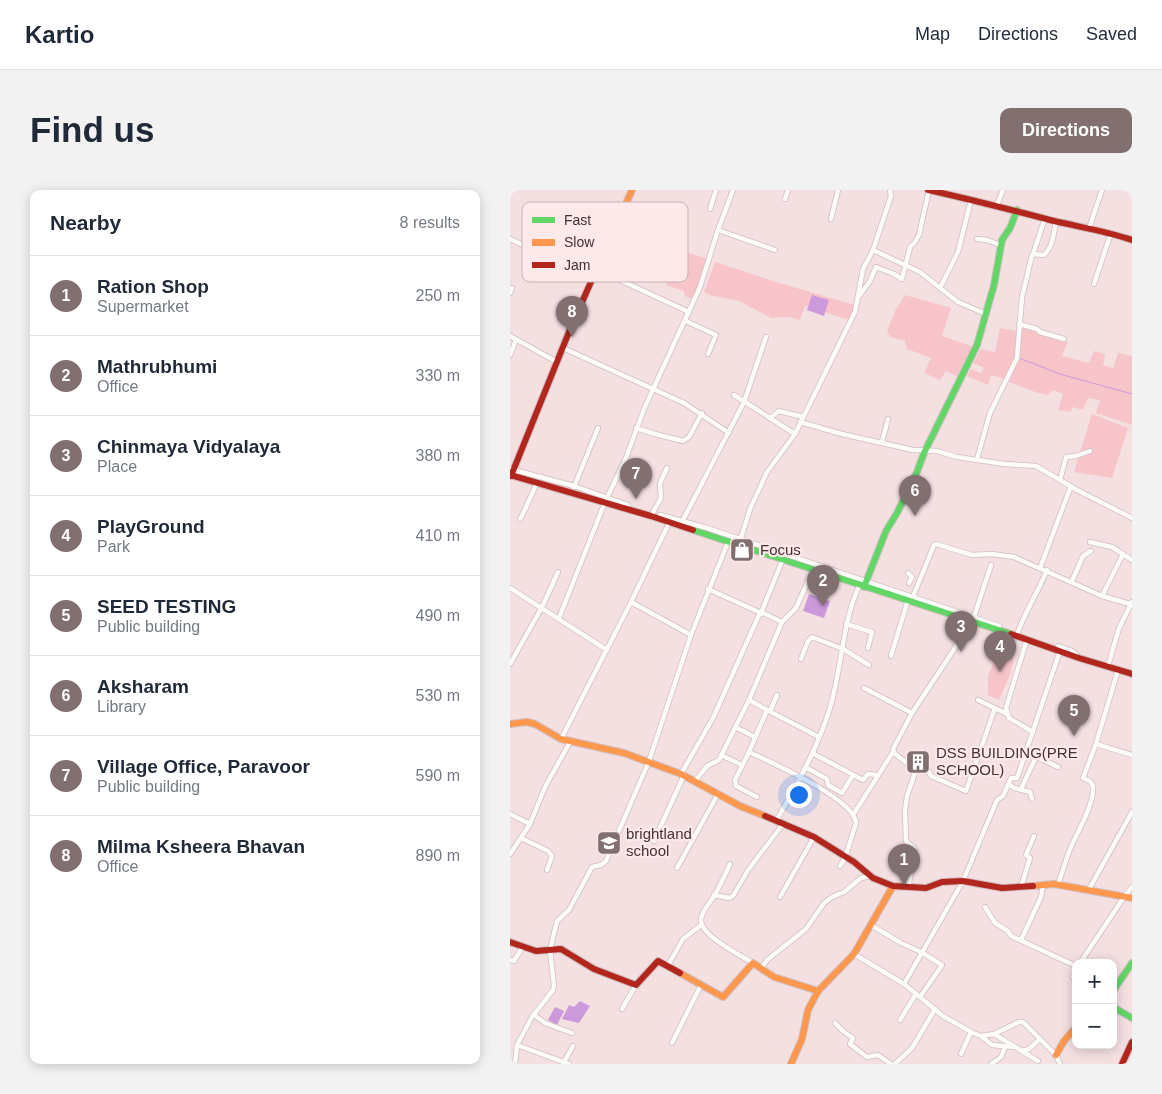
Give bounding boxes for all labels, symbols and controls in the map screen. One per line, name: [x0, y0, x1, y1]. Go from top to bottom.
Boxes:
text: Kartio: [25, 21, 94, 48]
text: Map: [915, 24, 950, 44]
text: Directions: [978, 24, 1058, 44]
text: Saved: [1086, 24, 1137, 44]
button: Directions: [1000, 108, 1132, 153]
text: Find us: [30, 110, 154, 149]
legend: [522, 202, 688, 282]
text: Nearby: [50, 211, 121, 234]
text: Fast: [564, 212, 591, 228]
text: 8 results: [400, 214, 460, 231]
text: Slow: [564, 234, 595, 250]
text: Jam: [564, 257, 590, 273]
text: Ration Shop: [97, 276, 209, 297]
text: 1: [62, 287, 70, 304]
text: 250 m: [416, 287, 460, 304]
pin: 8: [556, 296, 588, 337]
text: Supermarket: [97, 298, 189, 315]
text: Mathrubhumi: [97, 356, 217, 377]
text: 2: [62, 367, 70, 384]
text: 330 m: [416, 367, 460, 384]
text: Office: [97, 378, 139, 395]
text: Chinmaya Vidyalaya: [97, 436, 280, 457]
text: 3: [62, 447, 70, 464]
text: 380 m: [416, 447, 460, 464]
text: Place: [97, 458, 137, 475]
pin: 7: [620, 458, 652, 499]
pin: 6: [899, 475, 931, 516]
text: PlayGround: [97, 516, 205, 537]
text: 4: [62, 527, 70, 544]
text: 410 m: [416, 527, 460, 544]
shop icon: Focus: [729, 537, 755, 563]
text: Park: [97, 538, 130, 555]
place label: Focus: [760, 541, 801, 558]
pin: 2: [807, 565, 839, 606]
text: SEED TESTING: [97, 596, 236, 617]
text: 5: [62, 607, 70, 624]
text: 490 m: [416, 607, 460, 624]
pin: 3: [945, 611, 977, 652]
text: Public building: [97, 618, 200, 635]
pin: 4: [984, 631, 1016, 672]
text: Aksharam: [97, 676, 189, 697]
text: 6: [62, 687, 70, 704]
text: 530 m: [416, 687, 460, 704]
pin: 5: [1058, 695, 1090, 736]
text: Library: [97, 698, 146, 715]
place label: DSS BUILDING(PRE SCHOOL): [936, 744, 1078, 778]
building icon: DSS BUILDING(PRE SCHOOL): [905, 749, 931, 775]
text: Village Office, Paravoor: [97, 756, 310, 777]
text: 7: [62, 767, 70, 784]
text: 590 m: [416, 767, 460, 784]
text: Public building: [97, 778, 200, 795]
your location: [786, 782, 812, 808]
place label: brightland school: [626, 825, 692, 859]
school or university icon: brightland school: [596, 830, 622, 856]
text: Milma Ksheera Bhavan: [97, 836, 305, 857]
pin: 1: [888, 844, 920, 885]
text: 8: [62, 847, 70, 864]
text: 890 m: [416, 847, 460, 864]
text: Office: [97, 858, 139, 875]
map controls: [1072, 959, 1117, 1049]
button: +: [1072, 959, 1117, 1004]
button: −: [1072, 1004, 1117, 1049]

